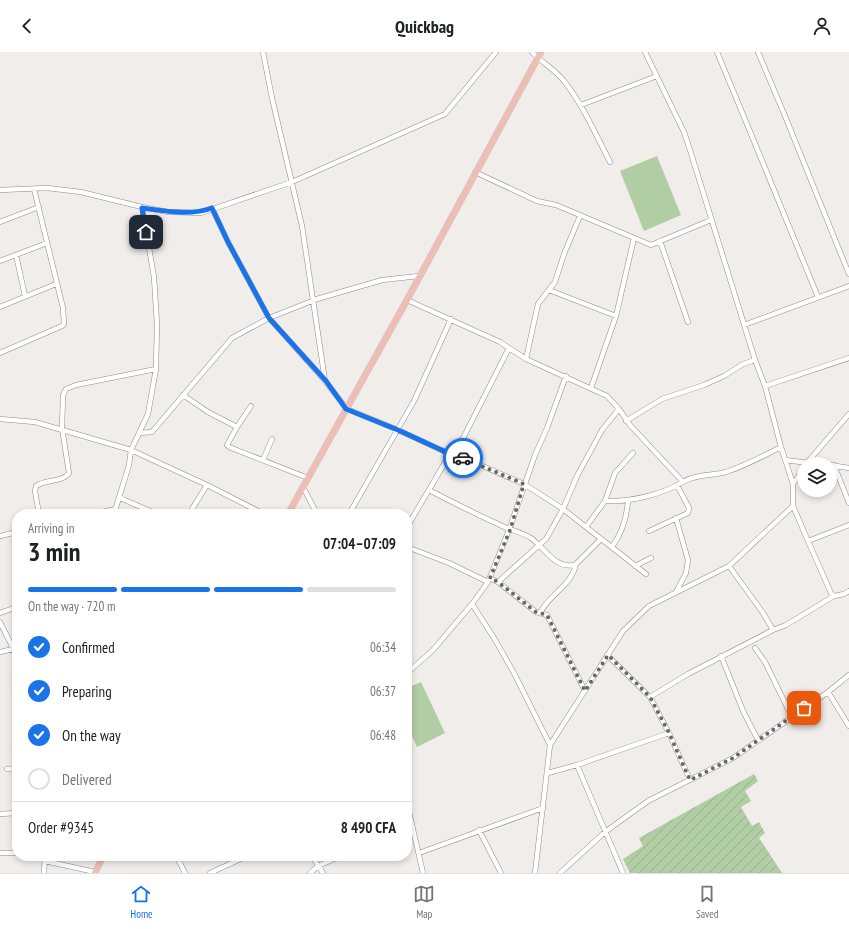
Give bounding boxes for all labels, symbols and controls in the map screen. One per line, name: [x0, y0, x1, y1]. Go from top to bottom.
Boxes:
icon: back: [16, 15, 38, 37]
text: Quickbag: [395, 15, 454, 38]
icon: person: [811, 15, 833, 37]
pin: [129, 215, 163, 249]
icon: home: [135, 221, 157, 243]
courier: [443, 438, 483, 478]
icon: car: [452, 447, 474, 469]
map controls: [797, 457, 837, 497]
button: layers: [797, 457, 837, 497]
text: Arriving in: [28, 520, 75, 537]
text: 07:04–07:09: [323, 534, 396, 553]
text: 3 min: [28, 535, 81, 568]
text: On the way · 720 m: [28, 598, 115, 615]
icon: check: [28, 636, 50, 658]
text: Confirmed: [62, 638, 115, 657]
text: 06:34: [370, 639, 396, 656]
icon: check: [28, 680, 50, 702]
text: Preparing: [62, 682, 112, 701]
text: 06:37: [370, 683, 396, 700]
pin: [787, 691, 821, 725]
icon: bag: [793, 697, 815, 719]
icon: check: [28, 724, 50, 746]
text: On the way: [62, 726, 121, 745]
text: 06:48: [370, 727, 396, 744]
text: Delivered: [62, 770, 112, 789]
text: Order #9345: [28, 818, 94, 837]
text: 8 490 CFA: [341, 818, 396, 837]
tab: Home: [130, 883, 153, 921]
tab: Map: [413, 883, 435, 921]
tab: Saved: [696, 883, 719, 921]

